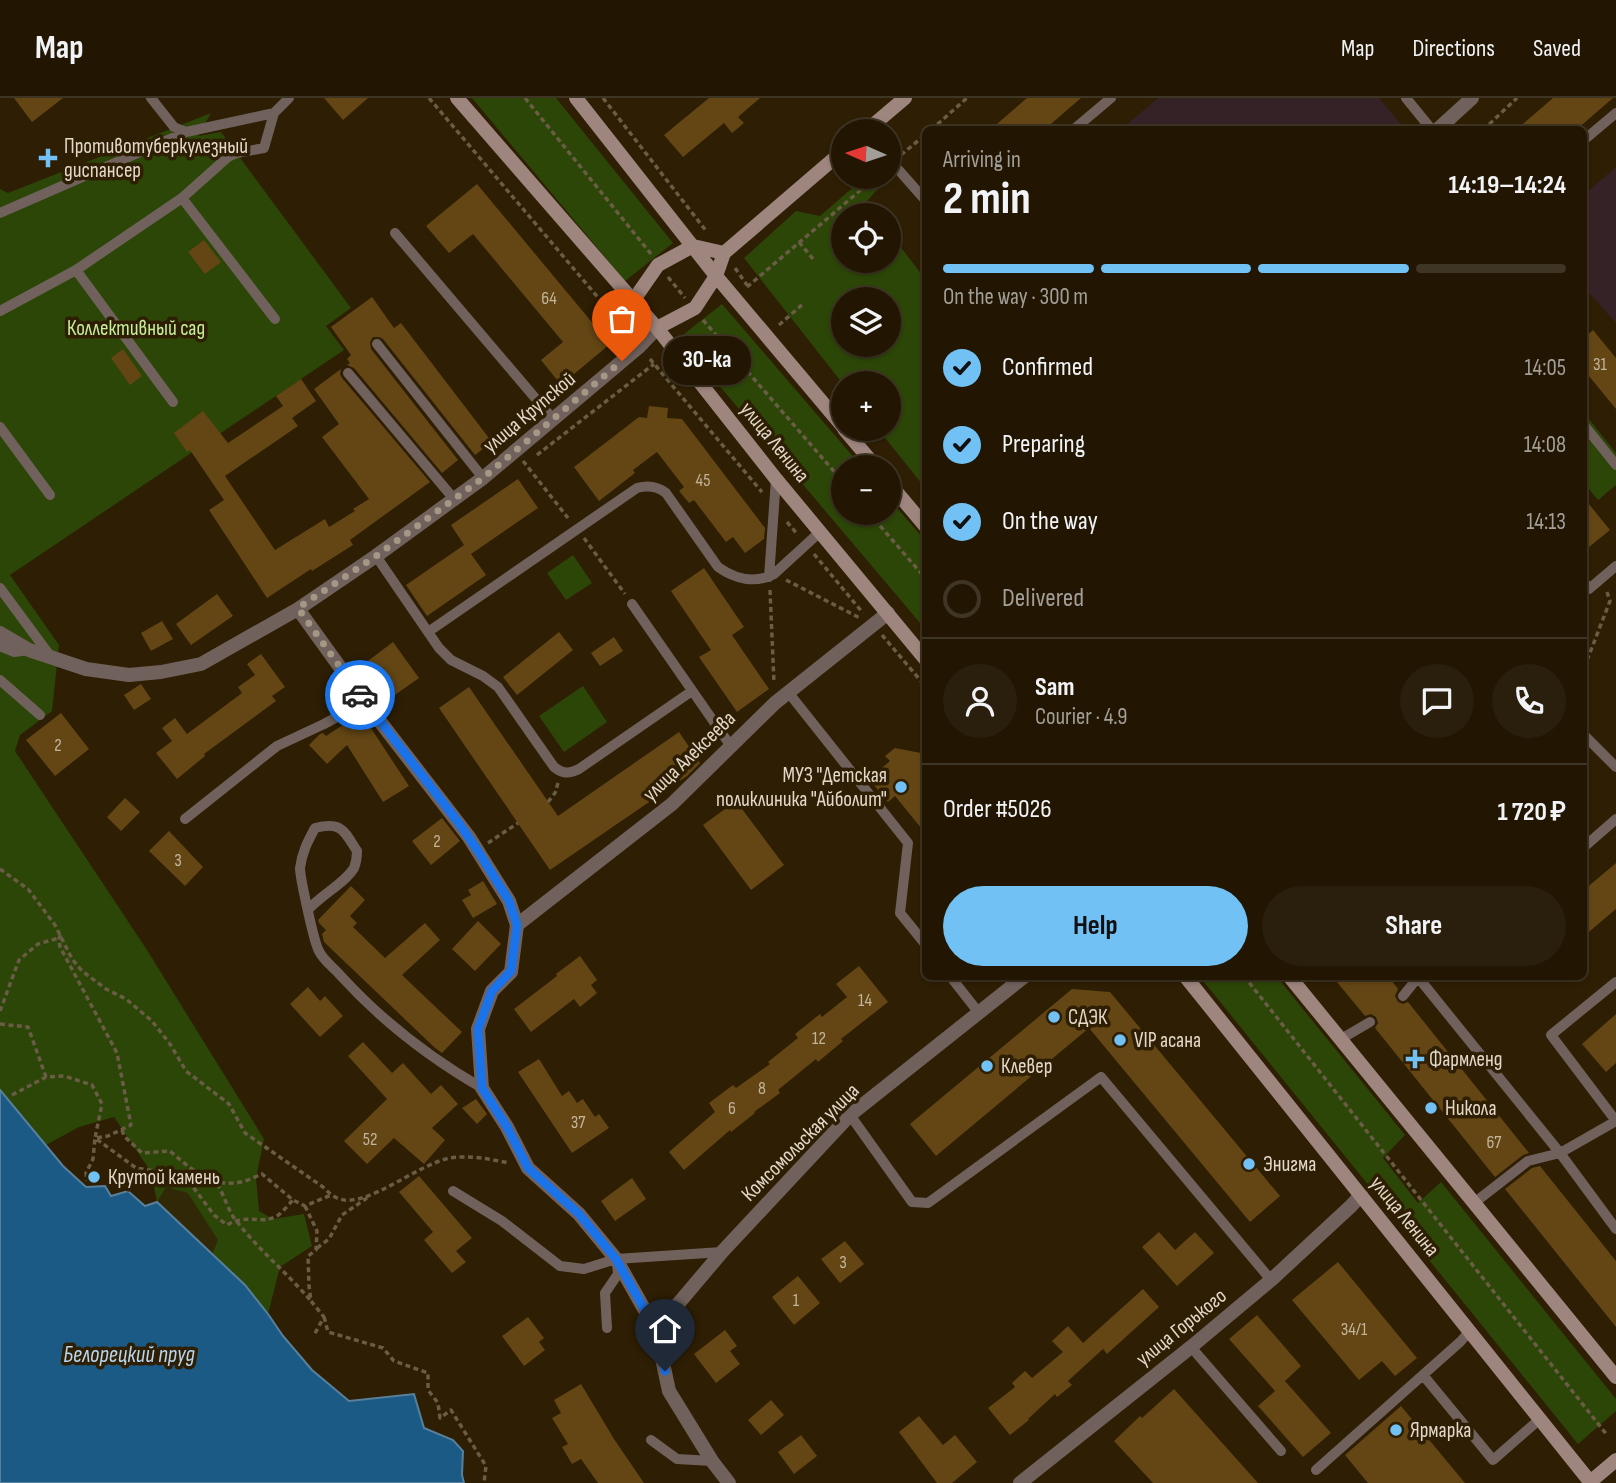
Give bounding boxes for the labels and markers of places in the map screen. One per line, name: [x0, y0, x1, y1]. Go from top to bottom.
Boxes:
place label: Противотуберкулезный диспансер: [64, 134, 248, 183]
marker: Противотуберкулезный диспансер: [38, 148, 58, 168]
pin: [592, 289, 652, 361]
callout: 30-ка: [664, 336, 752, 386]
place label: МУЗ "Детская поликлиника "Айболит": [716, 763, 887, 812]
marker: МУЗ "Детская поликлиника "Айболит": [893, 779, 909, 795]
place label: СДЭК: [1068, 1005, 1108, 1030]
marker: СДЭК: [1046, 1009, 1062, 1025]
place label: VIP асана: [1134, 1028, 1201, 1053]
marker: VIP асана: [1112, 1032, 1128, 1048]
place label: Фармленд: [1429, 1047, 1503, 1072]
marker: Фармленд: [1407, 1051, 1423, 1067]
place label: Клевер: [1001, 1054, 1052, 1079]
marker: Клевер: [979, 1058, 995, 1074]
place label: Никола: [1445, 1096, 1497, 1121]
marker: Никола: [1423, 1100, 1439, 1116]
place label: Энигма: [1263, 1152, 1316, 1177]
marker: Энигма: [1241, 1156, 1257, 1172]
place label: Крутой камень: [108, 1165, 220, 1190]
marker: Крутой камень: [86, 1169, 102, 1185]
pin: [635, 1299, 695, 1371]
place label: Ярмарка: [1410, 1418, 1471, 1443]
marker: Ярмарка: [1388, 1422, 1404, 1438]

